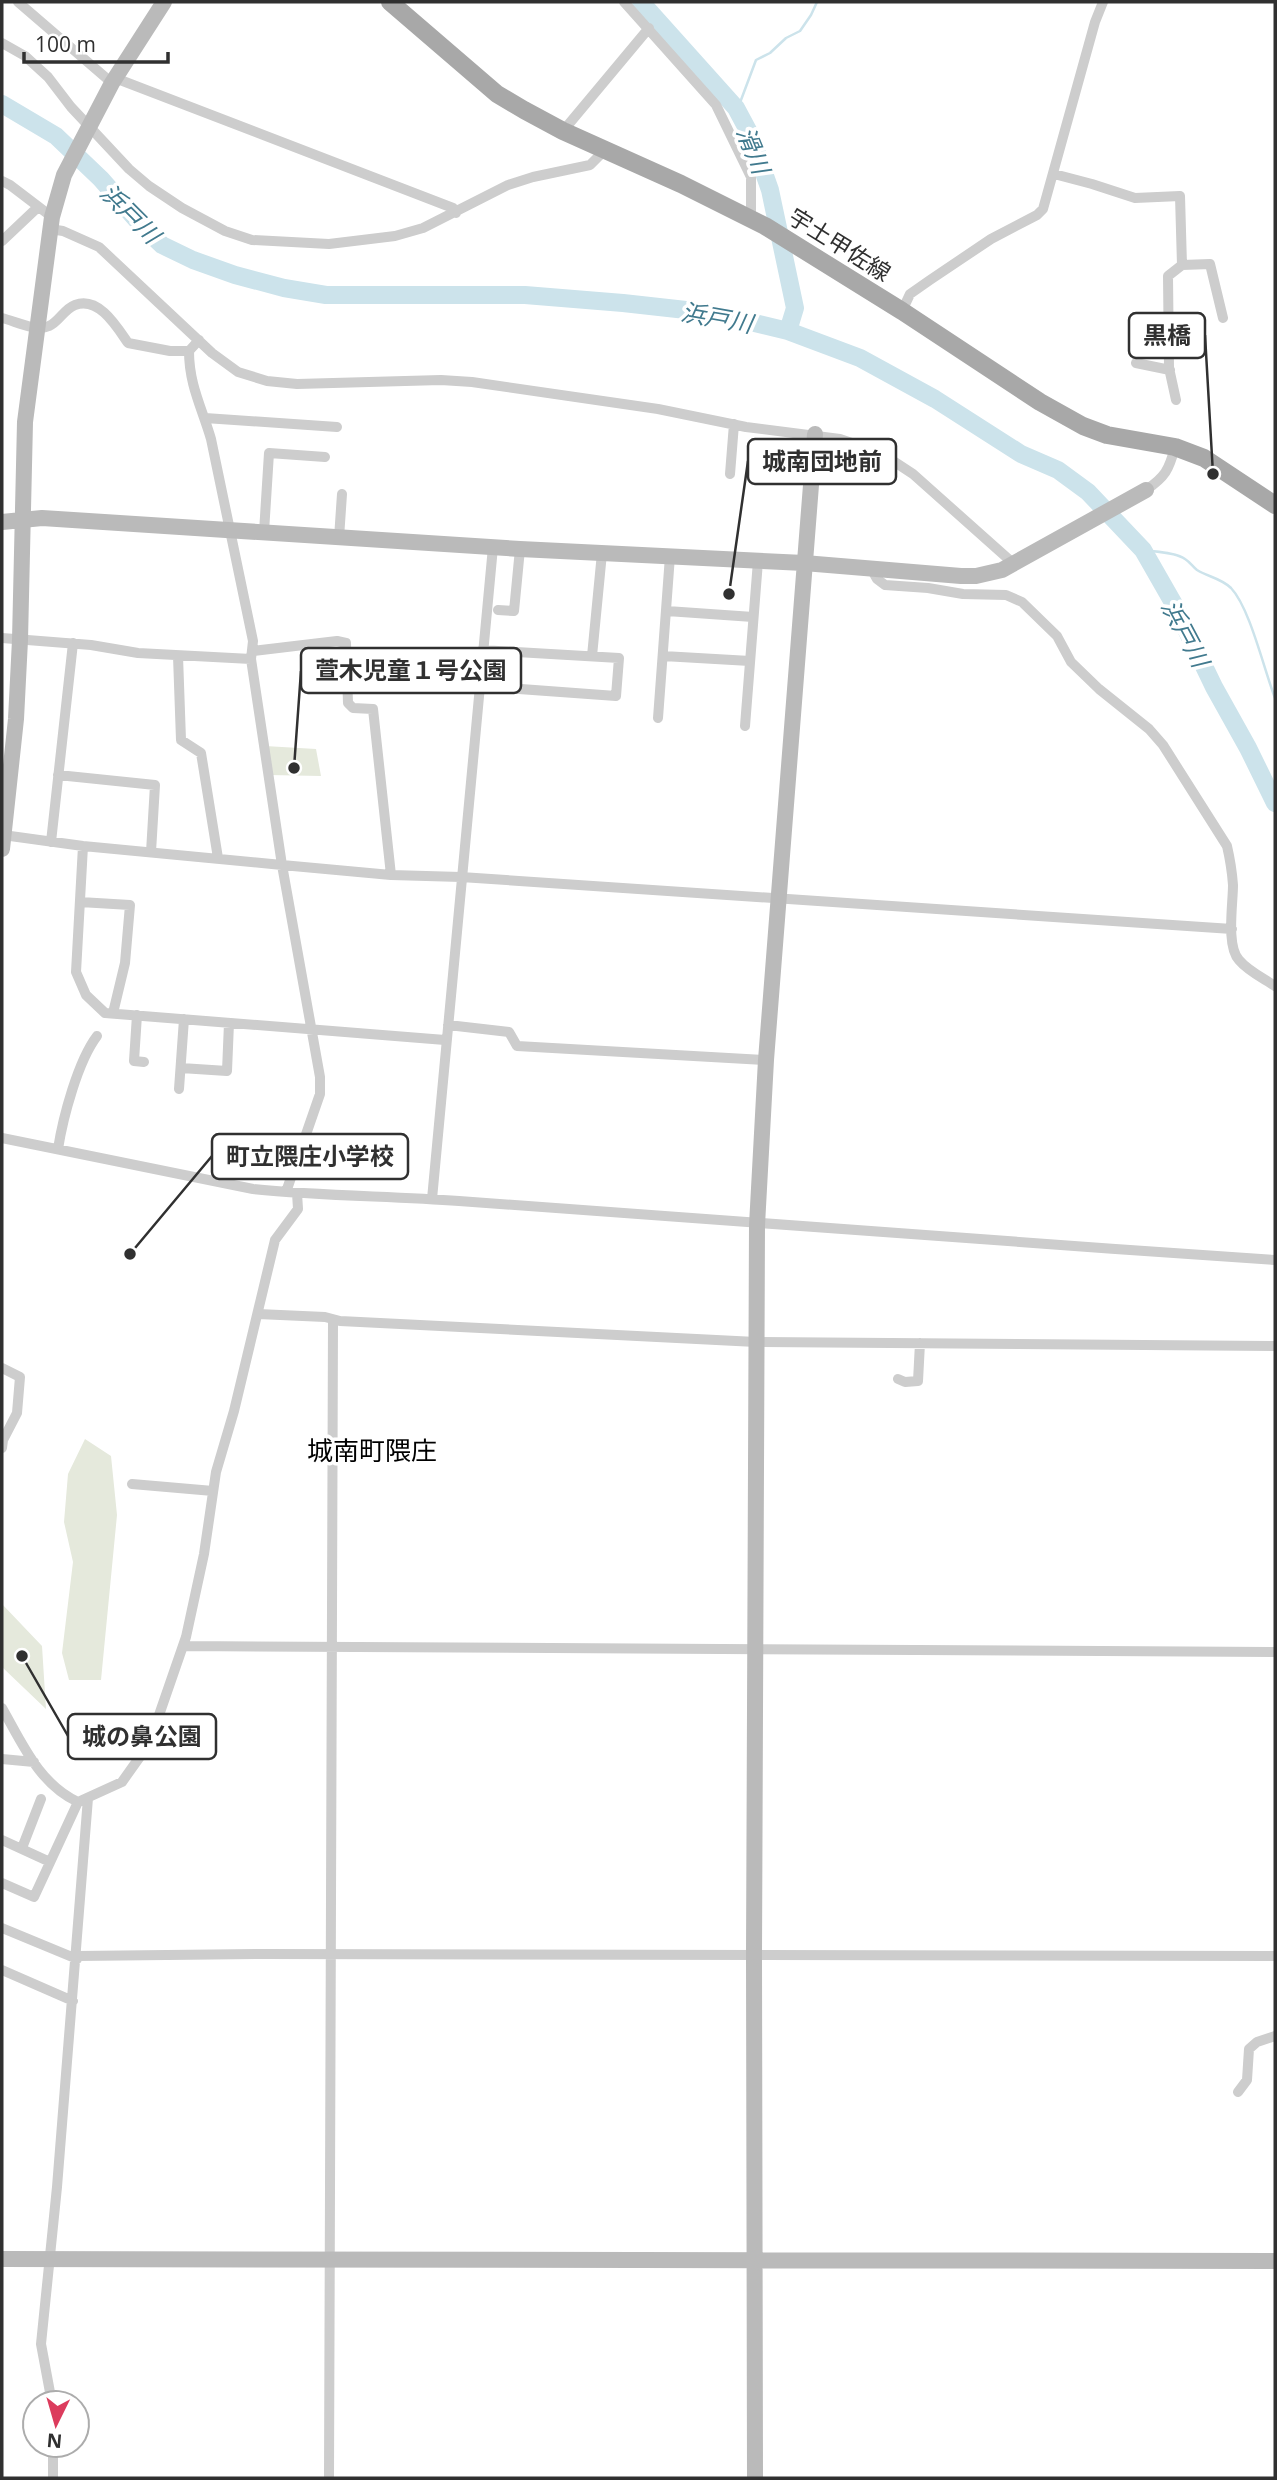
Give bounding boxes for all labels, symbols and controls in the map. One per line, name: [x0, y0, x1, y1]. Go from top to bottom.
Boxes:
scale bar: [24, 21, 168, 65]
text: 100 m: [35, 30, 96, 58]
water label: 滑川: [730, 122, 779, 181]
water label: 浜戸川: [94, 176, 170, 252]
street label: 宇土甲佐線: [783, 200, 897, 288]
water label: 浜戸川: [679, 294, 758, 340]
callout: 黒橋: [1129, 313, 1205, 358]
text: 黒橋: [1143, 318, 1191, 351]
callout: 城南団地前: [748, 439, 896, 484]
text: 城南団地前: [762, 444, 882, 477]
water label: 浜戸川: [1155, 593, 1219, 675]
callout: 萱木児童１号公園: [301, 648, 521, 693]
text: 萱木児童１号公園: [315, 653, 507, 686]
callout: 町立隈庄小学校: [212, 1134, 408, 1179]
text: 町立隈庄小学校: [226, 1139, 394, 1172]
district label: 城南町隈庄: [307, 1432, 437, 1468]
callout: 城の鼻公園: [68, 1714, 216, 1759]
text: 城の鼻公園: [82, 1719, 202, 1752]
north arrow: [21, 2389, 91, 2459]
text: N: [46, 2427, 63, 2455]

